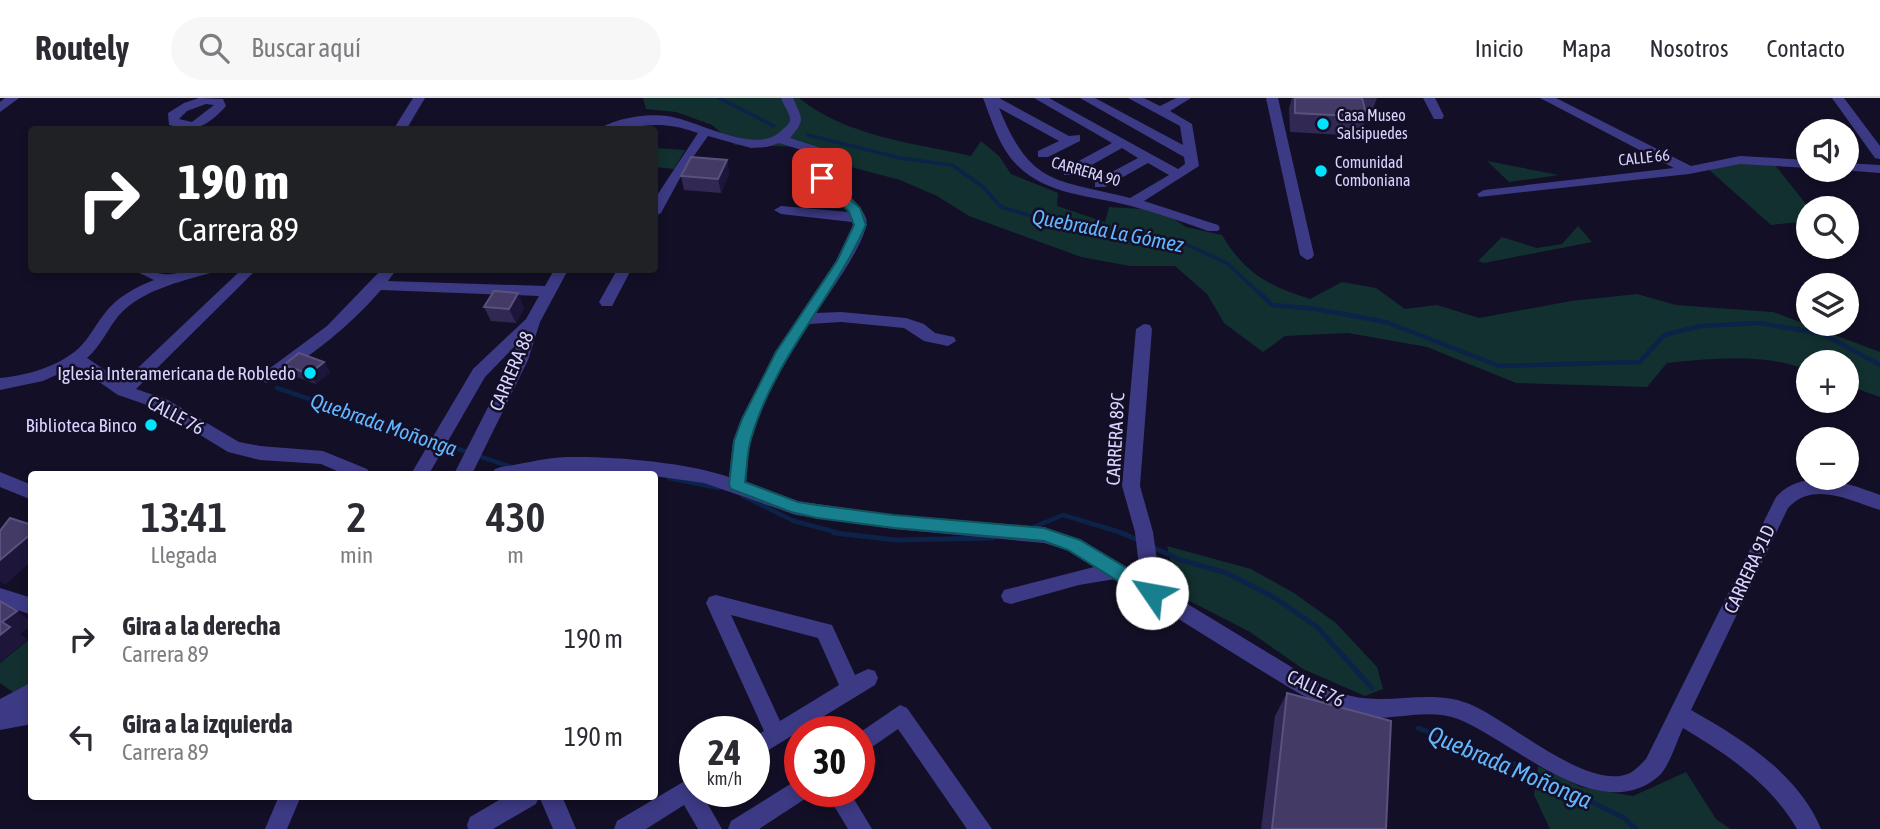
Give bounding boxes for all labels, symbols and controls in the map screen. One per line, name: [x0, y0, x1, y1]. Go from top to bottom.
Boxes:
search box: [171, 17, 661, 80]
text: Routely: [35, 29, 129, 67]
icon: search: [195, 29, 233, 67]
text: Buscar aquí: [251, 33, 361, 63]
text: Inicio: [1475, 35, 1524, 62]
text: Mapa: [1562, 35, 1611, 62]
text: Nosotros: [1649, 35, 1728, 62]
text: Contacto: [1766, 35, 1845, 62]
place label: Casa Museo Salsipuedes: [1337, 106, 1408, 143]
marker: Casa Museo Salsipuedes: [1315, 116, 1331, 132]
map controls: [1796, 119, 1859, 490]
button: sound: [1796, 119, 1859, 182]
street label: CALLE 66: [1617, 145, 1671, 169]
pin: [792, 148, 852, 208]
text: 190 m: [178, 153, 289, 209]
street label: CARRERA 90: [1049, 153, 1123, 189]
place label: Comunidad Comboniana: [1335, 153, 1410, 189]
icon: right: [63, 154, 154, 245]
icon: arrive: [803, 159, 841, 197]
marker: Comunidad Comboniana: [1313, 163, 1329, 179]
button: search: [1796, 196, 1859, 259]
water label: Quebrada La Gómez: [1030, 204, 1186, 257]
text: Carrera 89: [178, 211, 299, 248]
button: layers: [1796, 273, 1859, 336]
street label: CARRERA 88: [484, 328, 538, 414]
button: +: [1796, 350, 1859, 413]
place label: Iglesia Interamericana de Robledo: [57, 362, 296, 384]
marker: Iglesia Interamericana de Robledo: [302, 365, 318, 381]
water label: Quebrada Moñonga: [308, 388, 461, 460]
street label: CALLE 76: [144, 391, 208, 439]
street label: CARRERA 89C: [1102, 392, 1128, 486]
place label: Biblioteca Binco: [25, 414, 137, 436]
marker: Biblioteca Binco: [143, 417, 159, 433]
button: −: [1796, 427, 1859, 490]
text: 13:41: [141, 493, 227, 541]
text: 2: [347, 493, 366, 541]
text: 430: [486, 493, 545, 541]
street label: CARRERA 91D: [1719, 521, 1779, 617]
text: Llegada: [151, 542, 218, 568]
text: min: [340, 542, 373, 568]
text: m: [507, 542, 524, 568]
position arrow: [1115, 556, 1189, 630]
text: Gira a la derecha: [122, 611, 281, 641]
icon: right: [63, 620, 101, 658]
text: 190 m: [564, 624, 623, 654]
text: Carrera 89: [122, 641, 209, 667]
street label: CALLE 76: [1284, 665, 1348, 711]
text: Gira a la izquierda: [122, 709, 293, 739]
speed limit sign: 30: [784, 716, 875, 807]
icon: left: [63, 718, 101, 756]
water label: Quebrada Moñonga: [1424, 720, 1596, 814]
text: 190 m: [564, 722, 623, 752]
text: 24: [708, 732, 741, 772]
text: Carrera 89: [122, 739, 209, 765]
text: km/h: [707, 768, 742, 789]

